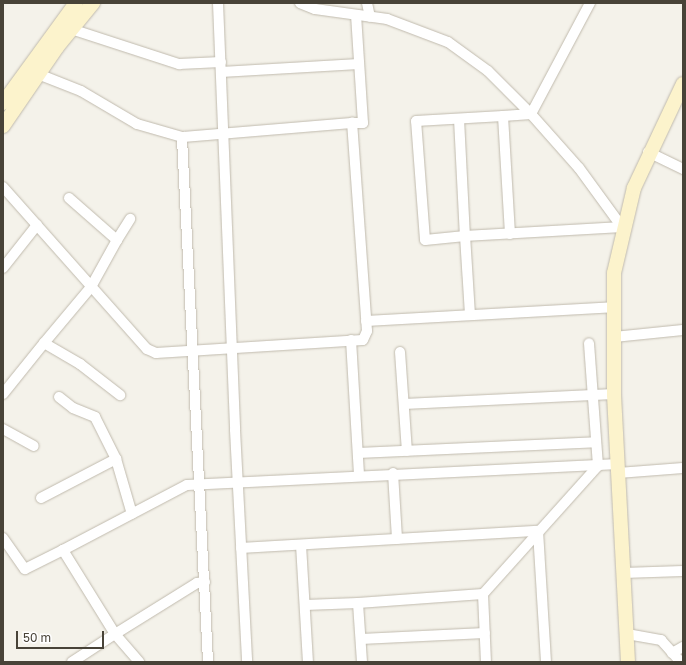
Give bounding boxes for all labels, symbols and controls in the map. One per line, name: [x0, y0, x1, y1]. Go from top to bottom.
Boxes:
scale bar: [18, 623, 106, 649]
text: 50 m: [23, 630, 51, 645]

